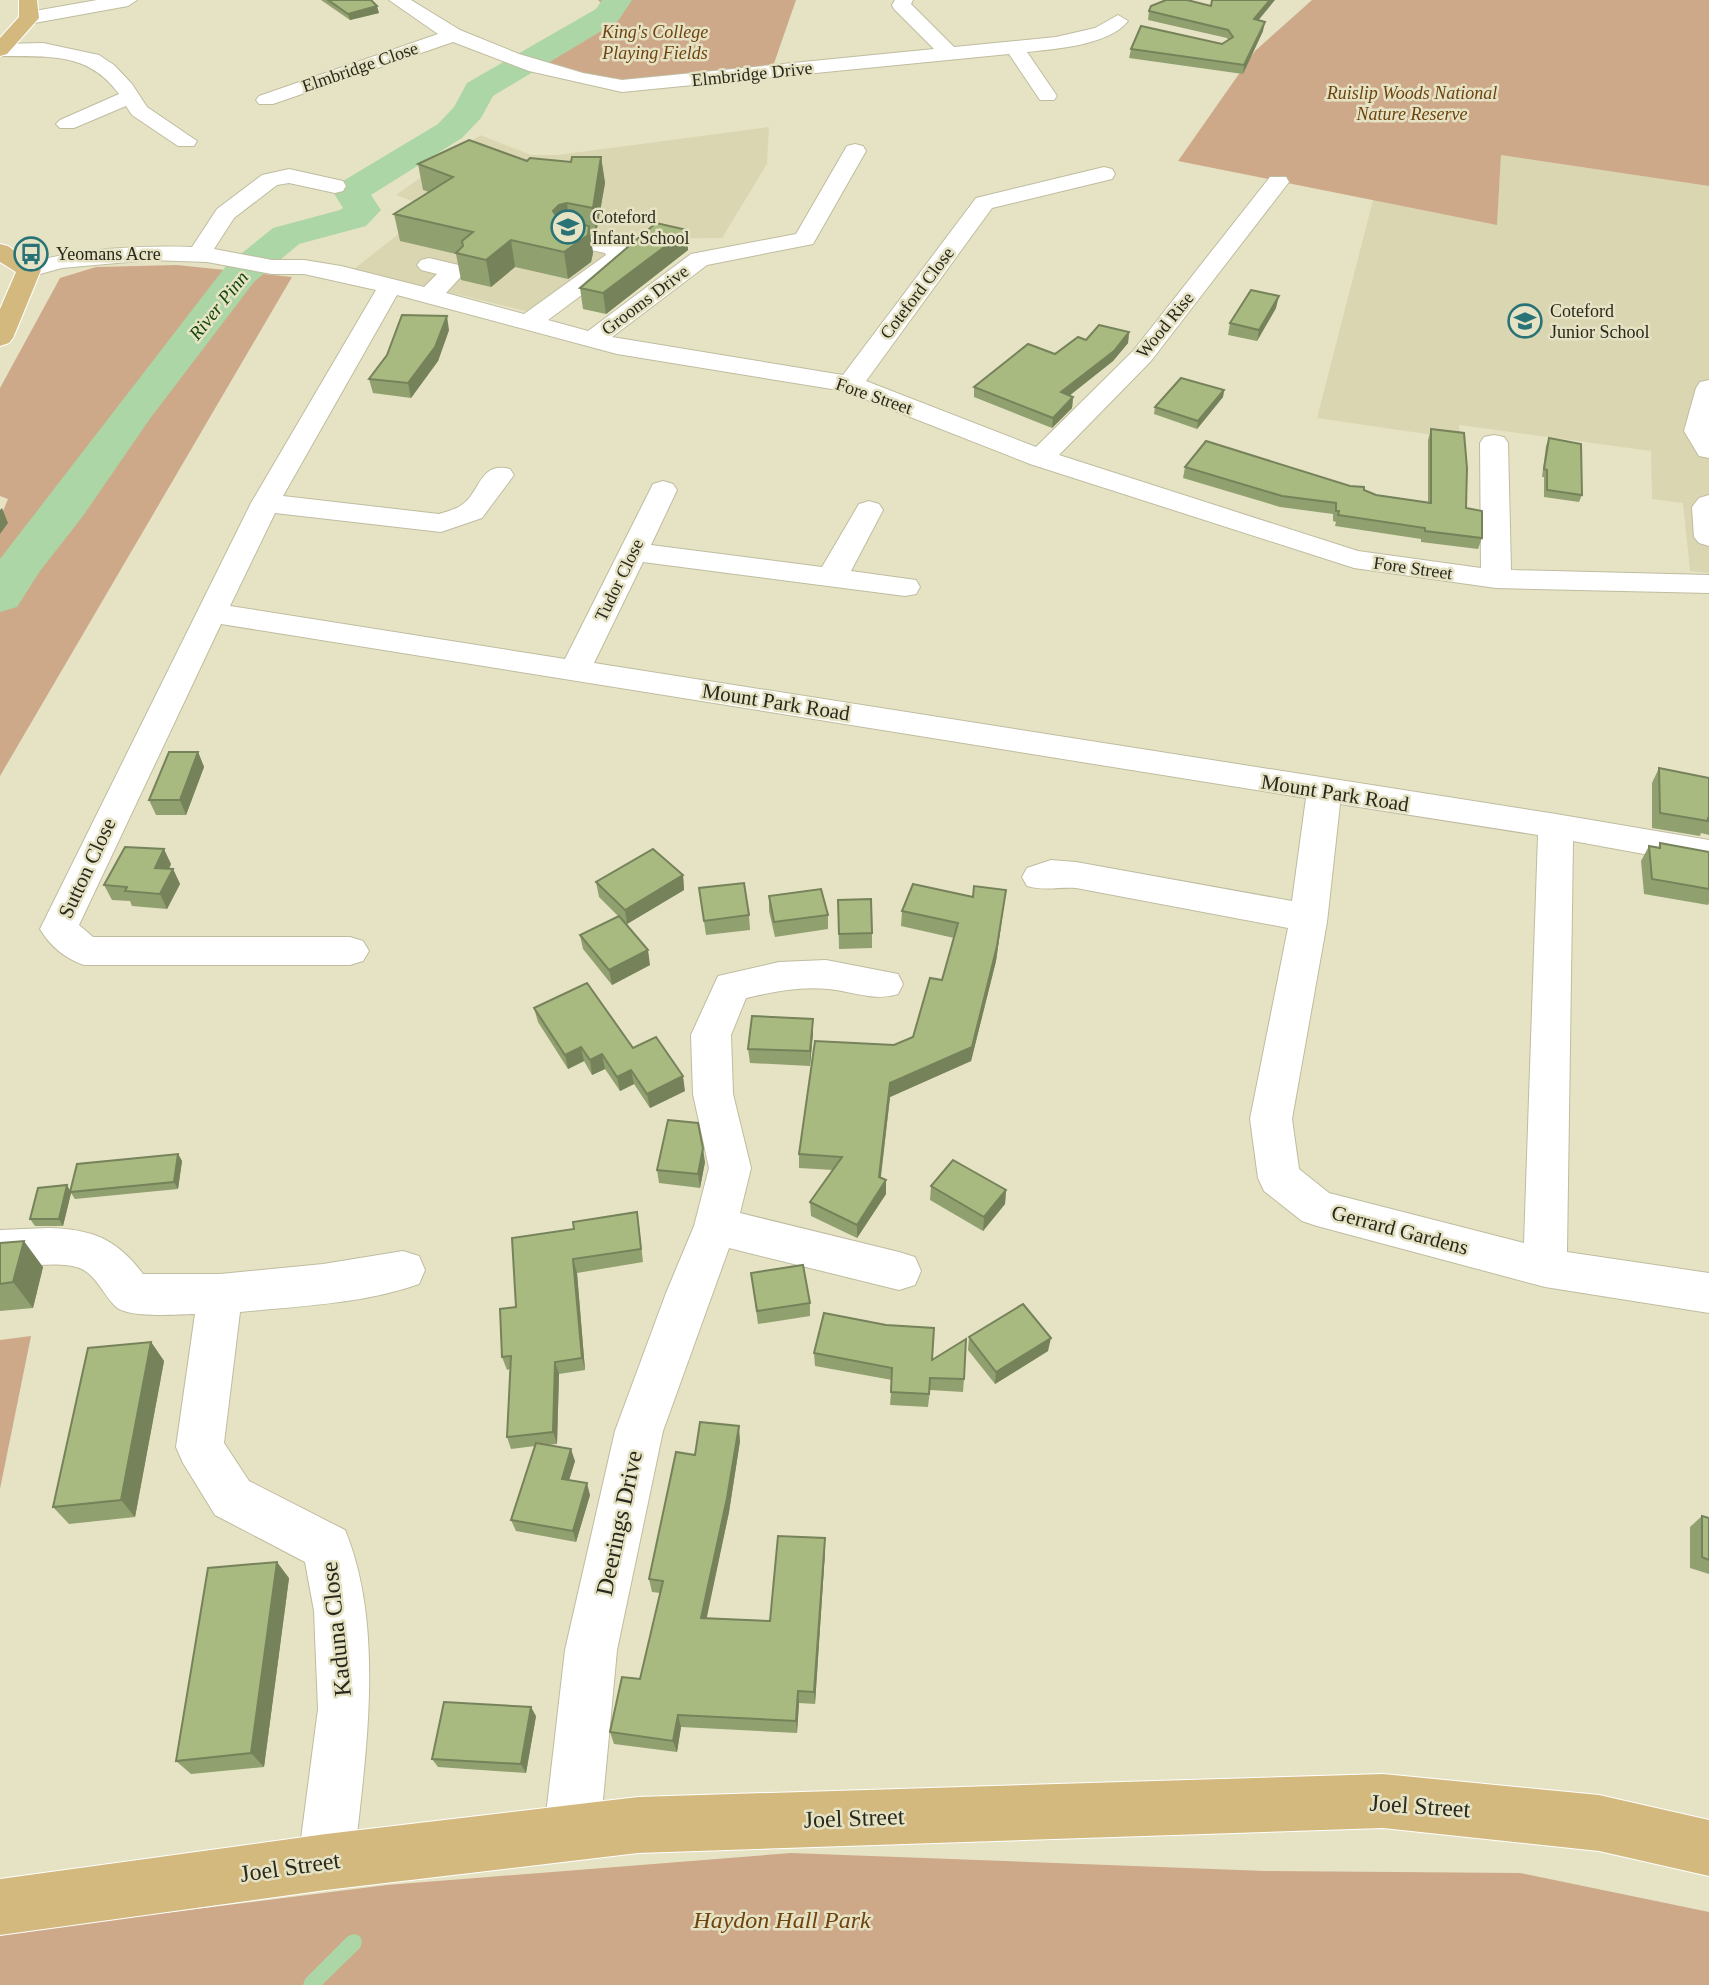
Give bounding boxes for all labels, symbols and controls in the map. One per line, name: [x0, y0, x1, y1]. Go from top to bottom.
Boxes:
park label: King's College Playing Fields: [601, 22, 708, 63]
street label: Elmbridge Close: [299, 38, 421, 96]
street label: Elmbridge Drive: [691, 58, 813, 90]
park label: Ruislip Woods National Nature Reserve: [1326, 83, 1497, 124]
place label: Coteford Infant School: [592, 207, 689, 248]
school or university icon: Coteford Infant School: [549, 208, 587, 246]
bus stop icon: Yeomans Acre: [12, 235, 50, 273]
street label: Coteford Close: [876, 243, 958, 343]
place label: Yeomans Acre: [56, 244, 161, 264]
street label: Grooms Drive: [598, 261, 692, 339]
water label: River Pinn: [184, 267, 252, 344]
street label: Wood Rise: [1132, 288, 1198, 362]
place label: Coteford Junior School: [1550, 301, 1650, 342]
school or university icon: Coteford Junior School: [1506, 302, 1544, 340]
street label: Fore Street: [833, 374, 915, 418]
street label: Tudor Close: [591, 536, 647, 624]
street label: Fore Street: [1372, 553, 1454, 583]
street label: Mount Park Road: [700, 678, 852, 726]
street label: Mount Park Road: [1259, 769, 1411, 817]
street label: Sutton Close: [53, 814, 121, 922]
street label: Gerrard Gardens: [1329, 1200, 1471, 1260]
street label: Deerings Drive: [591, 1448, 647, 1598]
street label: Kaduna Close: [316, 1560, 356, 1698]
street label: Joel Street: [1369, 1790, 1471, 1823]
street label: Joel Street: [803, 1803, 905, 1833]
street label: Joel Street: [238, 1847, 342, 1887]
park label: Haydon Hall Park: [692, 1907, 871, 1933]

